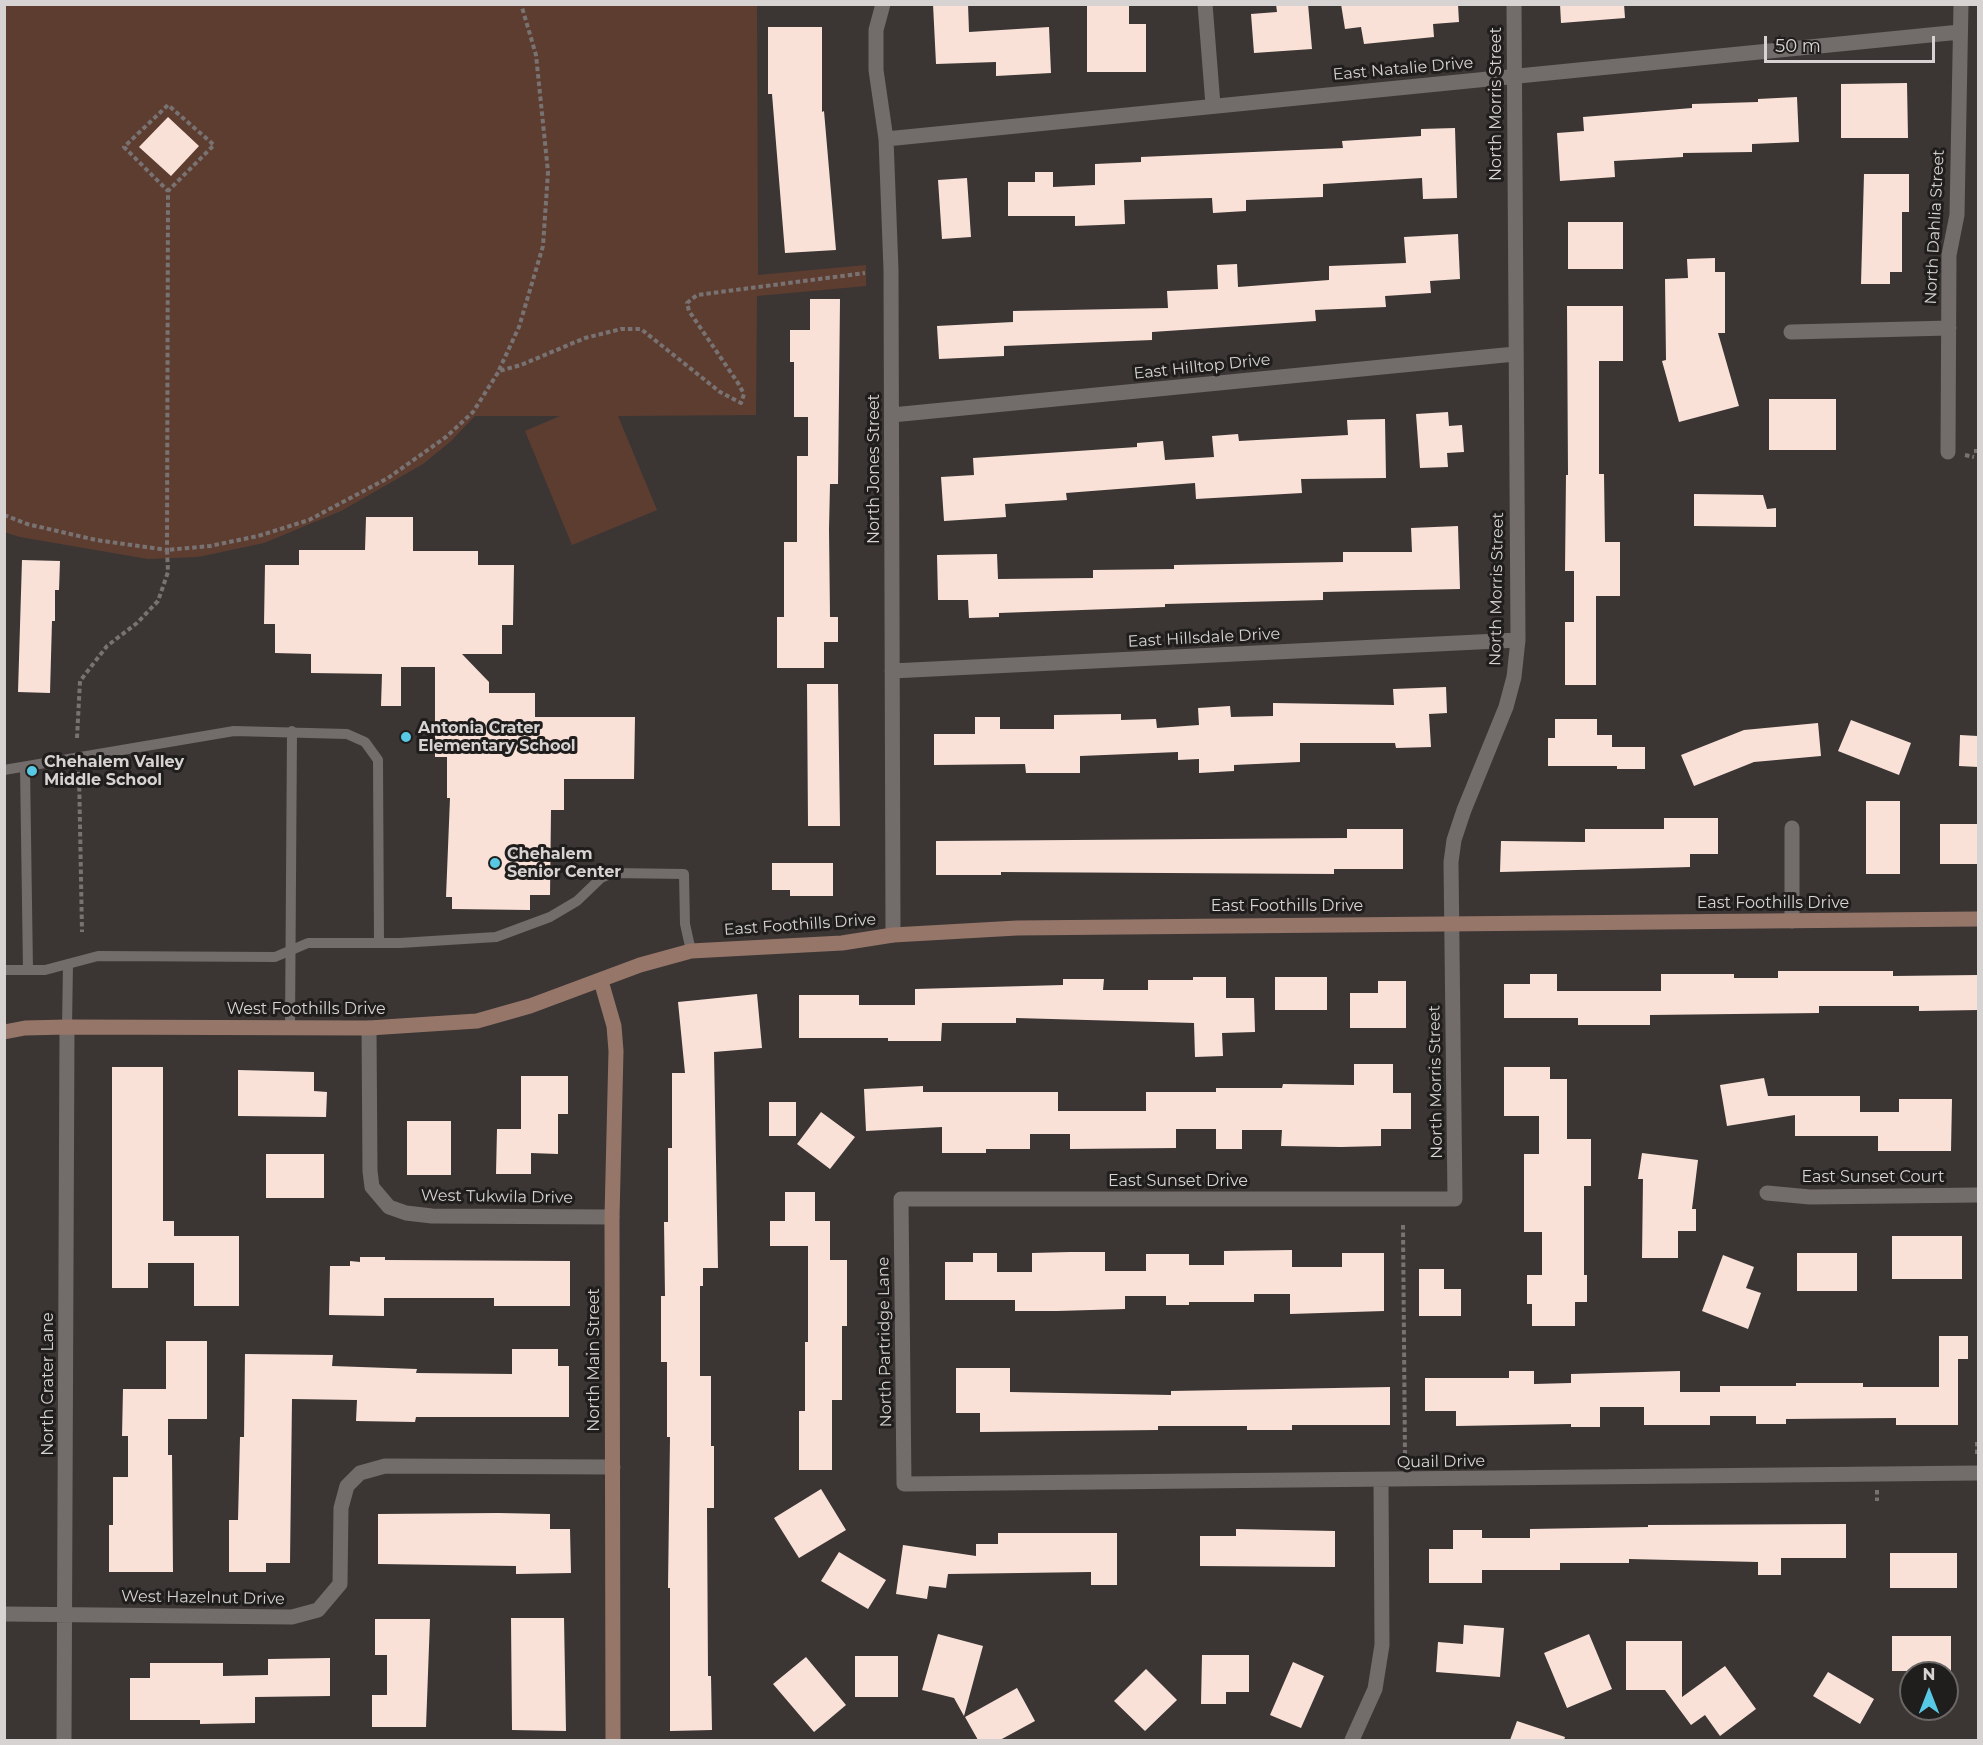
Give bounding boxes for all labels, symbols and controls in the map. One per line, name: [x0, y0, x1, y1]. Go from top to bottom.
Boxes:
scale bar: [1767, 24, 1938, 62]
street label: North Morris Street: [1486, 27, 1506, 181]
text: 50 m: [1775, 35, 1821, 57]
street label: East Natalie Drive: [1332, 53, 1474, 85]
street label: North Dahlia Street: [1921, 149, 1949, 305]
street label: East Hilltop Drive: [1133, 350, 1271, 384]
street label: North Jones Street: [864, 394, 884, 544]
street label: North Morris Street: [1486, 512, 1508, 666]
street label: East Hillsdale Drive: [1127, 624, 1281, 652]
place label: Antonia Crater Elementary School: [418, 718, 576, 756]
marker: Antonia Crater Elementary School: [399, 730, 413, 744]
place label: Chehalem Valley Middle School: [44, 752, 184, 790]
marker: Chehalem Valley Middle School: [25, 764, 39, 778]
place label: Chehalem Senior Center: [507, 844, 621, 882]
marker: Chehalem Senior Center: [488, 856, 502, 870]
street label: East Foothills Drive: [1697, 893, 1849, 913]
street label: East Foothills Drive: [1211, 896, 1363, 916]
street label: East Foothills Drive: [723, 910, 877, 940]
street label: West Foothills Drive: [226, 999, 386, 1019]
street label: North Morris Street: [1425, 1005, 1447, 1159]
street label: East Sunset Court: [1801, 1167, 1945, 1187]
street label: East Sunset Drive: [1108, 1171, 1248, 1191]
street label: West Tukwila Drive: [421, 1186, 573, 1208]
street label: North Partridge Lane: [874, 1257, 896, 1427]
street label: North Main Street: [584, 1288, 604, 1432]
street label: North Crater Lane: [38, 1312, 58, 1456]
street label: Quail Drive: [1397, 1452, 1485, 1472]
street label: West Hazelnut Drive: [121, 1587, 285, 1609]
north arrow: [1899, 1661, 1959, 1721]
text: N: [1923, 1665, 1935, 1684]

